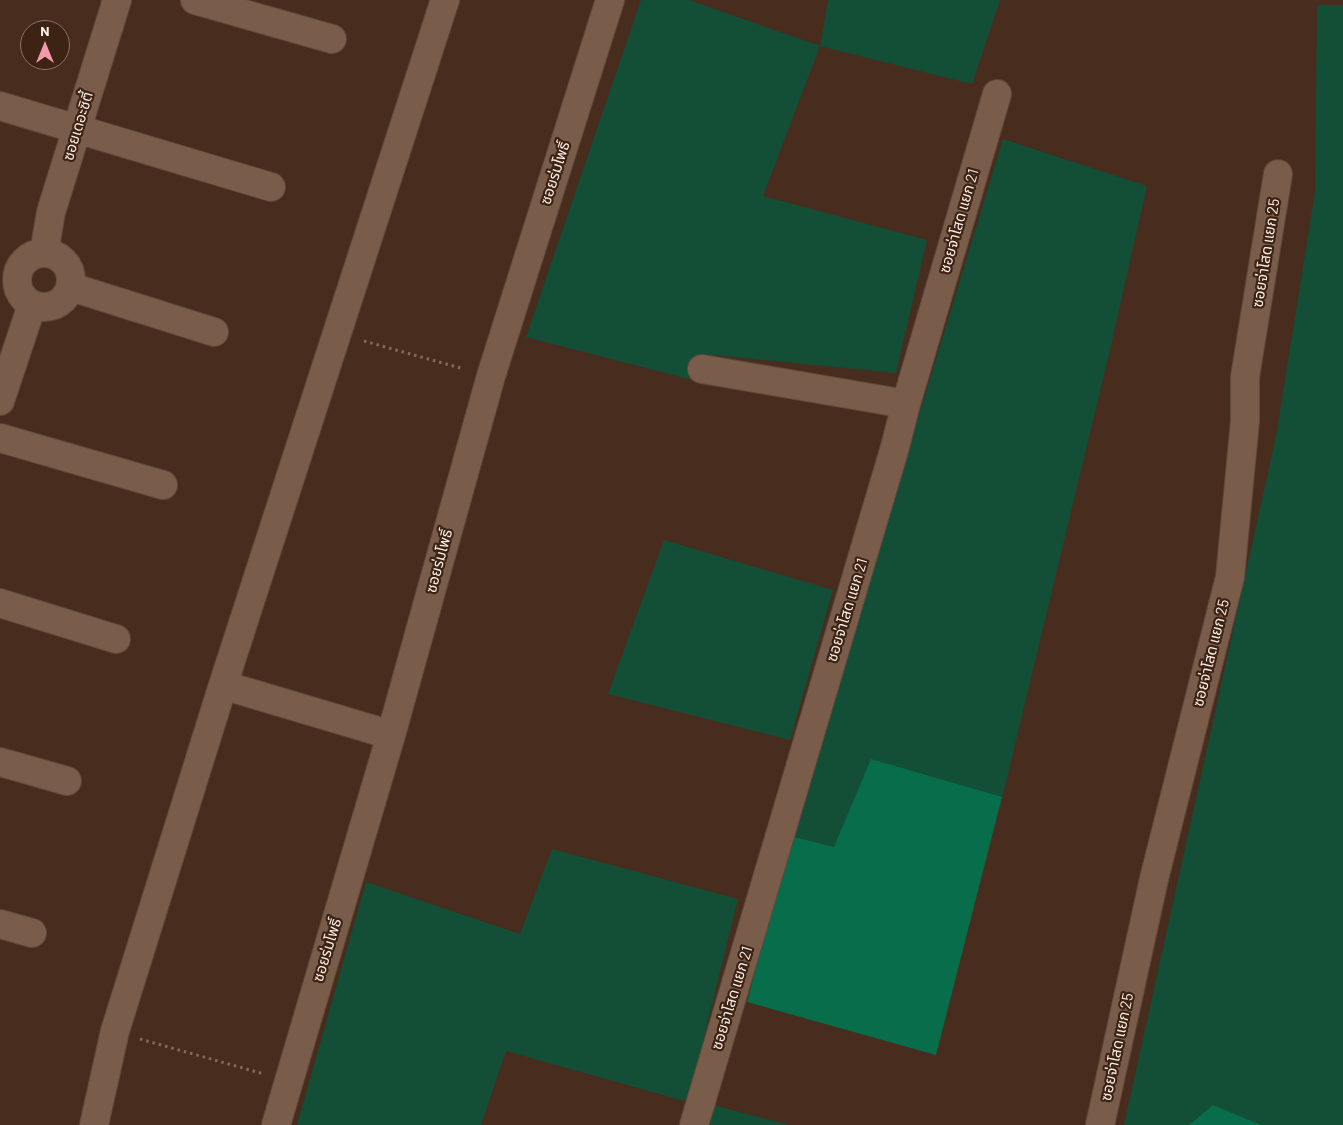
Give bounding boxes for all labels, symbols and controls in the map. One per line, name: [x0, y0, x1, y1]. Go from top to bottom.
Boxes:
north arrow: [20, 20, 70, 70]
text: N: [40, 22, 50, 39]
street label: ซอยเดอะซิตี้: [59, 89, 97, 163]
street label: ซอยร่มโพธิ์: [536, 139, 574, 207]
street label: ซอยจ่าโสด แยก 21: [936, 167, 982, 275]
street label: ซอยจ่าโสด แยก 25: [1249, 197, 1283, 309]
street label: ซอยร่มโพธิ์: [422, 527, 456, 595]
street label: ซอยจ่าโสด แยก 21: [823, 556, 871, 664]
street label: ซอยจ่าโสด แยก 25: [1189, 597, 1233, 709]
street label: ซอยร่มโพธิ์: [309, 916, 345, 984]
street label: ซอยจ่าโสด แยก 21: [708, 944, 756, 1052]
street label: ซอยจ่าโสด แยก 25: [1097, 991, 1137, 1103]

